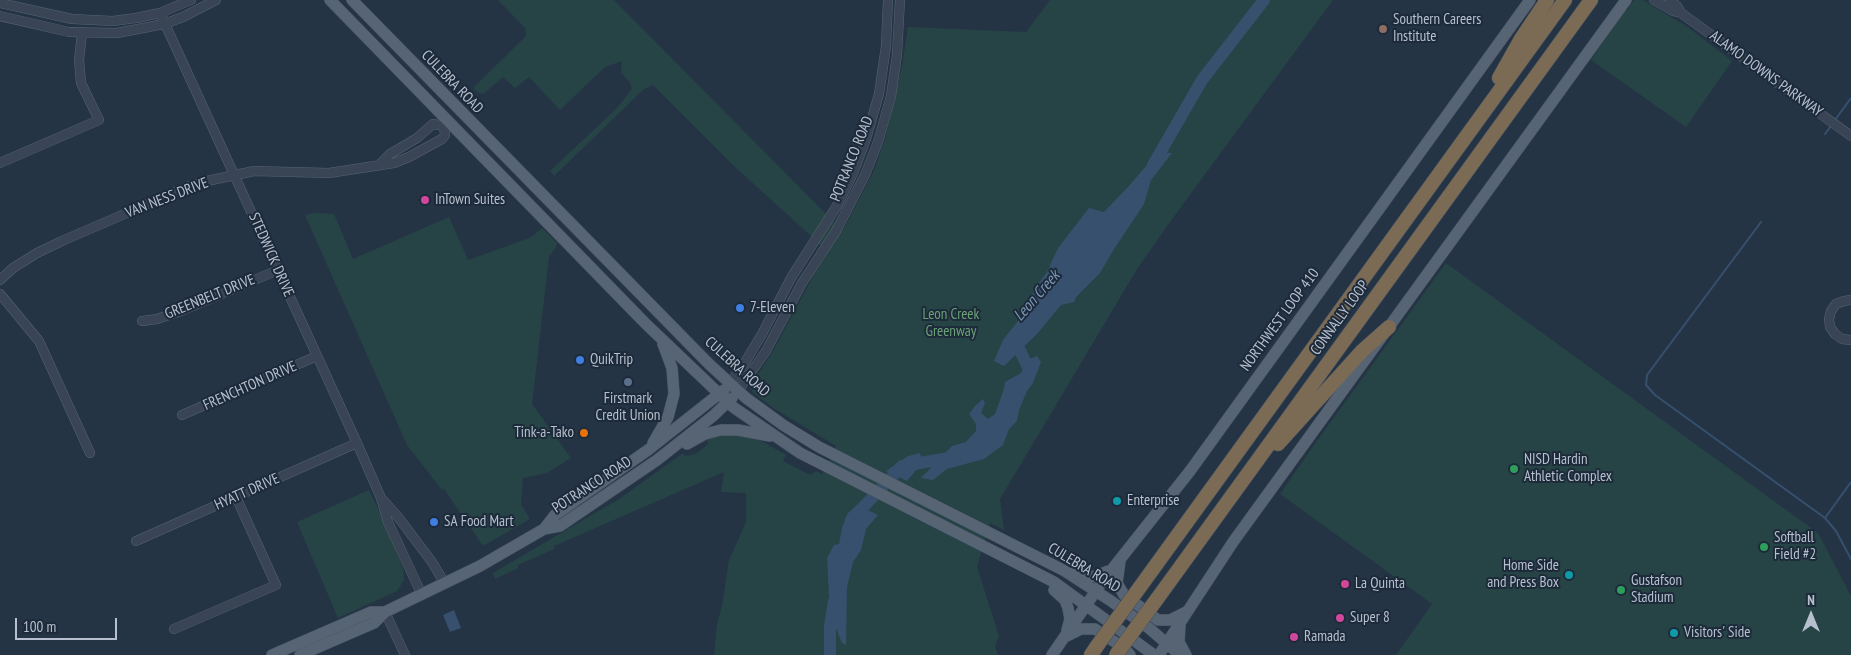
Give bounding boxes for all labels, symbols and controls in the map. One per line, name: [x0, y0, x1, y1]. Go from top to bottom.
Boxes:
place label: Southern Careers Institute: [1393, 11, 1481, 46]
marker: Southern Careers Institute: [1377, 23, 1389, 35]
street label: ALAMO DOWNS PARKWAY: [1706, 27, 1826, 121]
street label: CULEBRA ROAD: [417, 47, 487, 117]
street label: POTRANCO ROAD: [827, 114, 877, 204]
street label: VAN NESS DRIVE: [123, 174, 211, 222]
place label: InTown Suites: [435, 191, 505, 209]
marker: InTown Suites: [419, 194, 431, 206]
street label: STEDWICK DRIVE: [244, 210, 298, 300]
street label: NORTHWEST LOOP 410: [1237, 265, 1323, 375]
water label: Leon Creek: [1010, 267, 1064, 325]
street label: GREENBELT DRIVE: [162, 271, 258, 323]
street label: CONNALLY LOOP: [1307, 277, 1373, 359]
place label: 7-Eleven: [750, 299, 795, 317]
marker: 7-Eleven: [734, 302, 746, 314]
park label: Leon Creek Greenway: [923, 306, 979, 341]
street label: CULEBRA ROAD: [701, 333, 773, 401]
place label: QuikTrip: [590, 351, 633, 369]
marker: QuikTrip: [574, 354, 586, 366]
street label: FRENCHTON DRIVE: [200, 357, 300, 415]
marker: Firstmark Credit Union: [622, 376, 634, 388]
place label: Firstmark Credit Union: [596, 390, 660, 425]
place label: Tink-a-Tako: [514, 424, 574, 442]
marker: Tink-a-Tako: [578, 427, 590, 439]
place label: NISD Hardin Athletic Complex: [1524, 451, 1612, 486]
street label: POTRANCO ROAD: [549, 453, 635, 517]
marker: NISD Hardin Athletic Complex: [1508, 463, 1520, 475]
street label: HYATT DRIVE: [212, 470, 282, 514]
place label: Enterprise: [1127, 492, 1179, 510]
marker: Enterprise: [1111, 495, 1123, 507]
place label: SA Food Mart: [444, 513, 514, 531]
marker: SA Food Mart: [428, 516, 440, 528]
place label: Softball Field #2: [1774, 529, 1816, 564]
street label: CULEBRA ROAD: [1045, 539, 1123, 597]
marker: Softball Field #2: [1758, 541, 1770, 553]
place label: Home Side and Press Box: [1487, 557, 1559, 592]
marker: Home Side and Press Box: [1563, 569, 1575, 581]
place label: Gustafson Stadium: [1631, 572, 1682, 607]
place label: La Quinta: [1355, 575, 1405, 593]
marker: La Quinta: [1339, 578, 1351, 590]
marker: Gustafson Stadium: [1615, 584, 1627, 596]
north arrow: [1786, 590, 1836, 640]
text: N: [1807, 591, 1815, 609]
scale bar: [18, 608, 120, 640]
place label: Super 8: [1350, 609, 1390, 627]
marker: Super 8: [1334, 612, 1346, 624]
text: 100 m: [23, 617, 56, 636]
place label: Visitors' Side: [1684, 624, 1750, 642]
marker: Visitors' Side: [1668, 627, 1680, 639]
place label: Ramada: [1304, 628, 1345, 646]
marker: Ramada: [1288, 631, 1300, 643]

